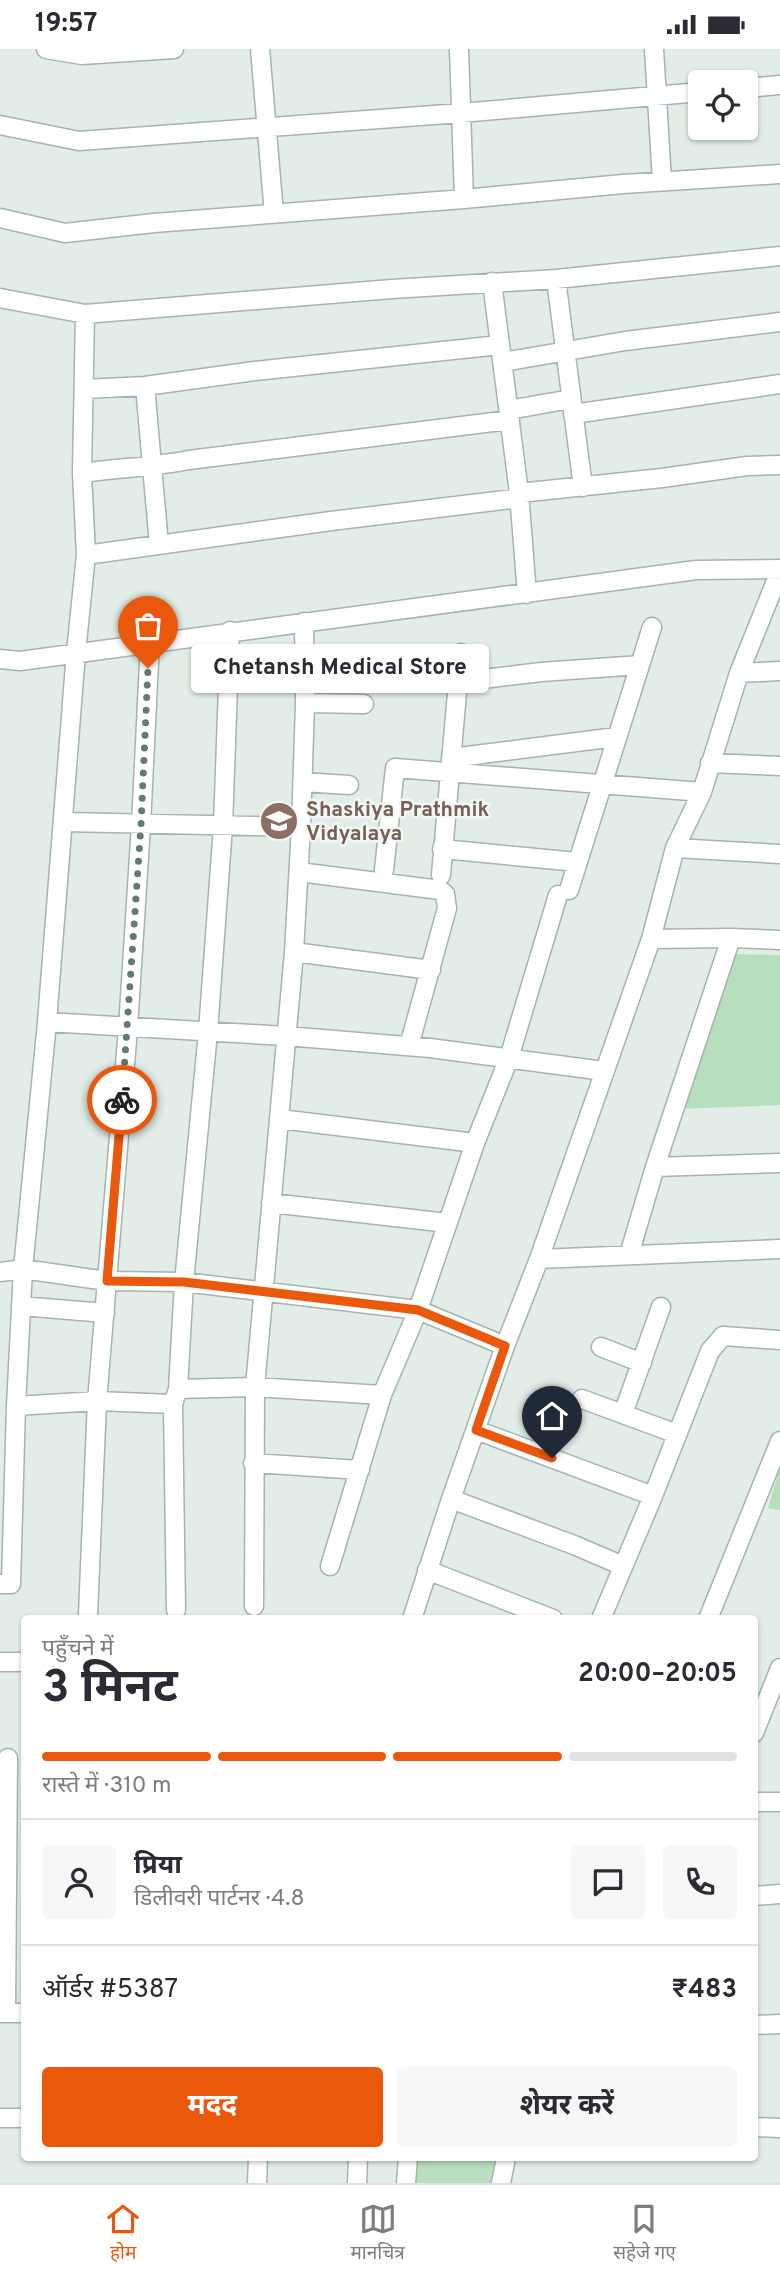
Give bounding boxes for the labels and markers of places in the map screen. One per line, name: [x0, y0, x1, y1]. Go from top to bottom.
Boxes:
pin: [118, 596, 178, 668]
callout: Chetansh Medical Store: [190, 643, 488, 693]
place label: Shaskiya Prathmik Vidyalaya: [306, 797, 489, 848]
school or university icon: Shaskiya Prathmik Vidyalaya: [258, 800, 300, 842]
pin: [522, 1386, 582, 1458]

